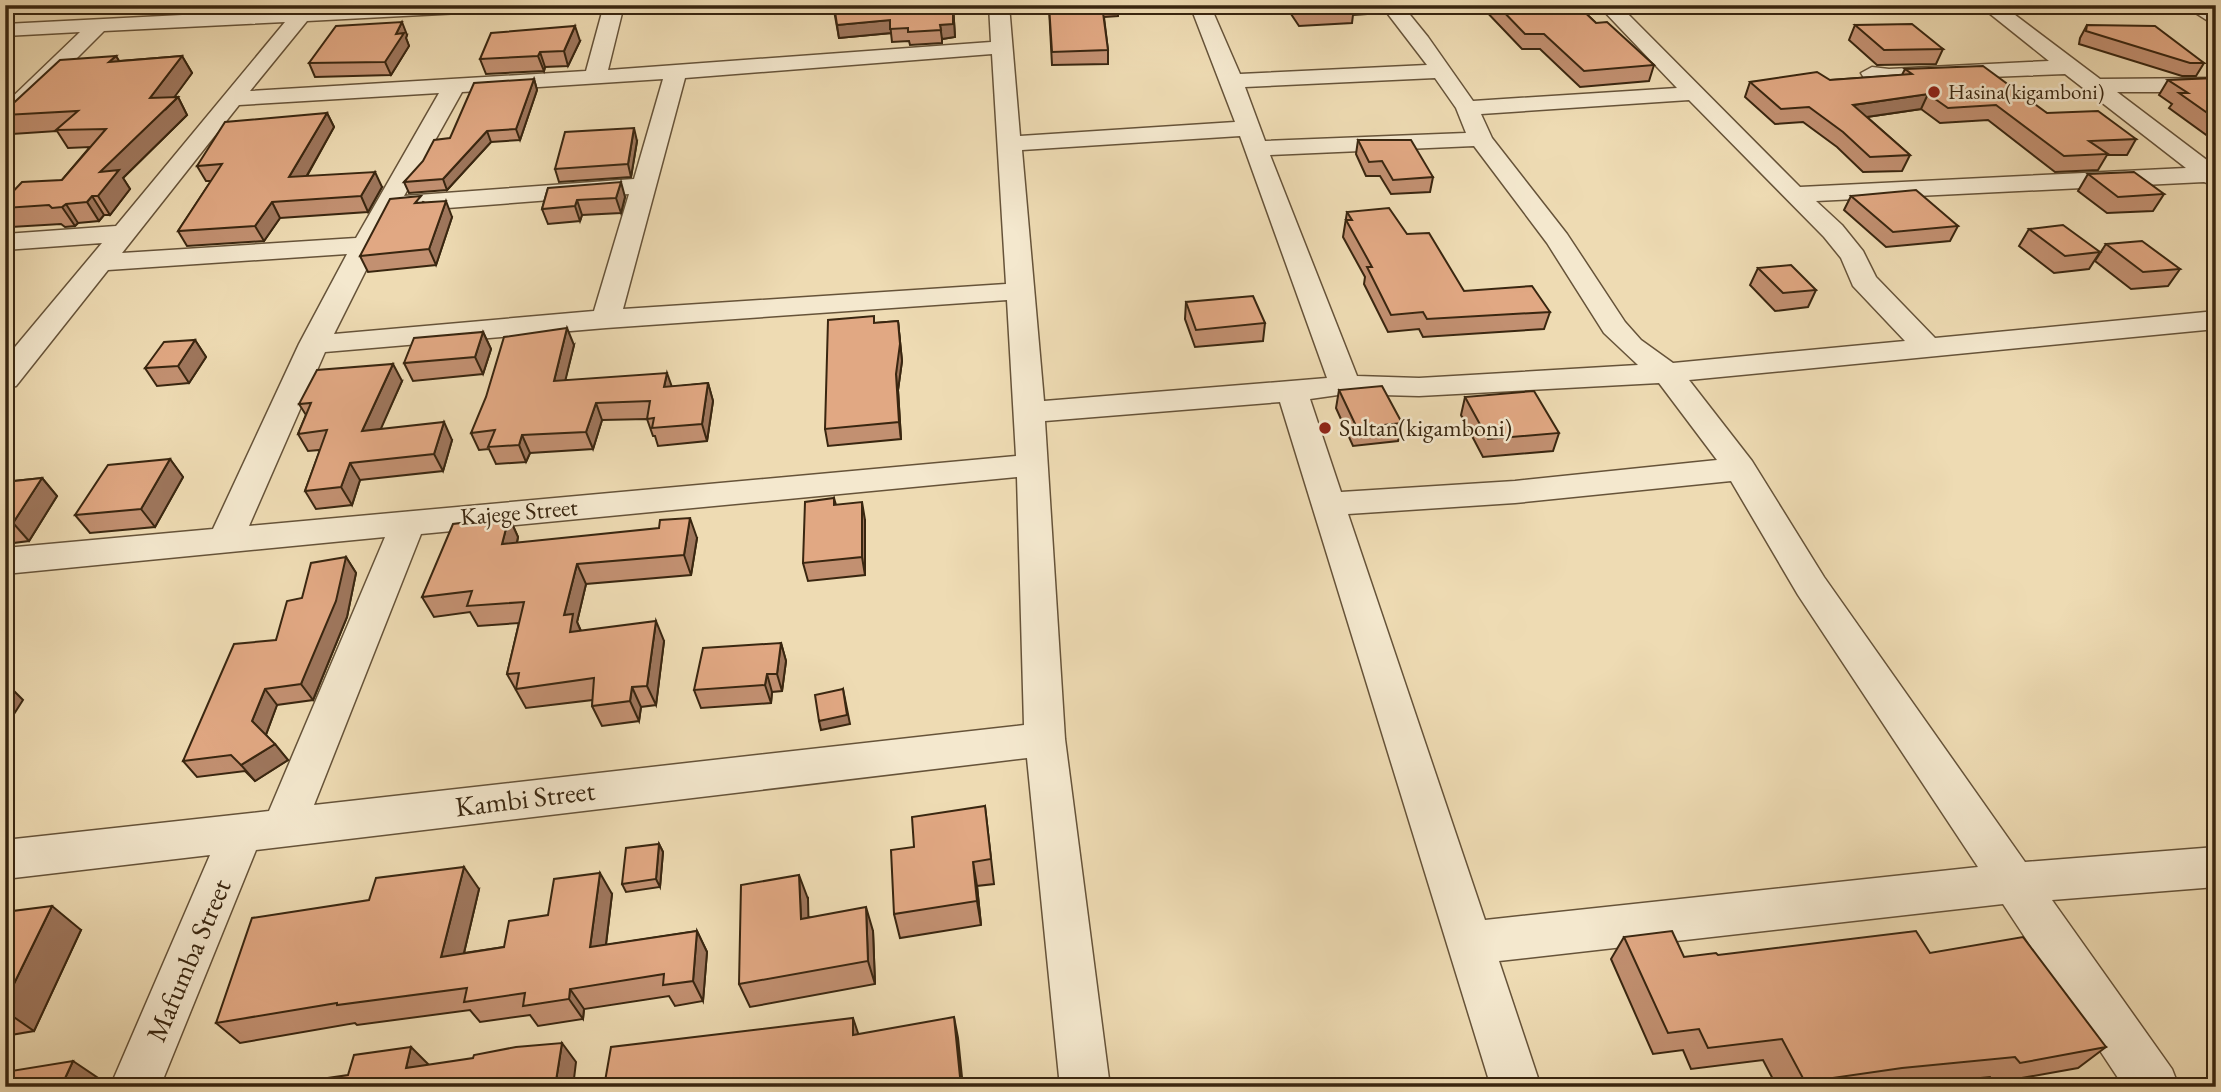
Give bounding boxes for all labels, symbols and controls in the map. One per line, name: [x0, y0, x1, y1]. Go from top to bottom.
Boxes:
place label: Hasina(kigamboni): [1948, 78, 2104, 105]
marker: Hasina(kigamboni): [1926, 84, 1942, 100]
place label: Sultan(kigamboni): [1339, 412, 1512, 443]
marker: Sultan(kigamboni): [1317, 420, 1333, 436]
street label: Kajege Street: [459, 491, 579, 532]
street label: Kambi Street: [453, 772, 597, 824]
street label: Mafumba Street: [138, 873, 239, 1047]

